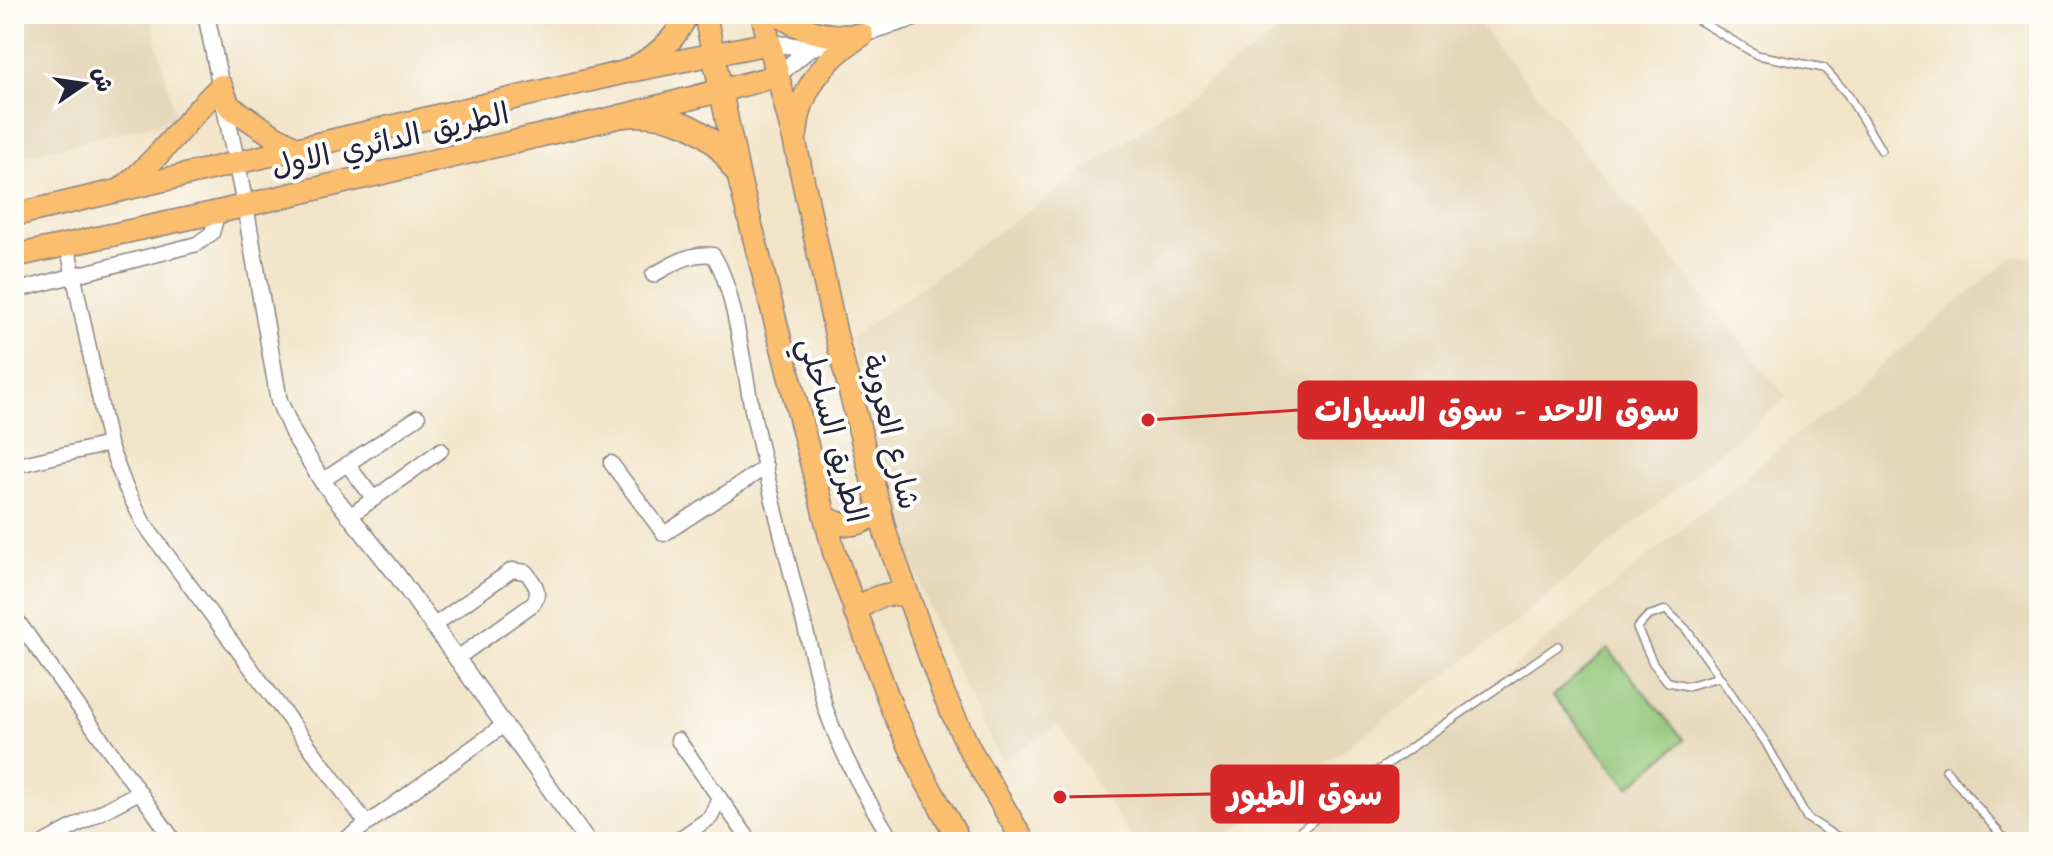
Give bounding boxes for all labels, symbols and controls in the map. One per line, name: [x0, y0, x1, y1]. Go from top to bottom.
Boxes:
north arrow: [44, 44, 124, 124]
text: ش: [84, 65, 120, 95]
street label: الطريق الدائري الاول: [267, 93, 513, 189]
street label: الطريق الساحلي: [783, 333, 877, 529]
street label: شارع العروبة: [850, 350, 930, 514]
callout: سوق الاحد - سوق السيارات: [1299, 382, 1696, 438]
text: سوق الاحد - سوق السيارات: [1315, 389, 1680, 434]
callout: سوق الطيور: [1212, 766, 1398, 822]
text: سوق الطيور: [1225, 773, 1382, 818]

